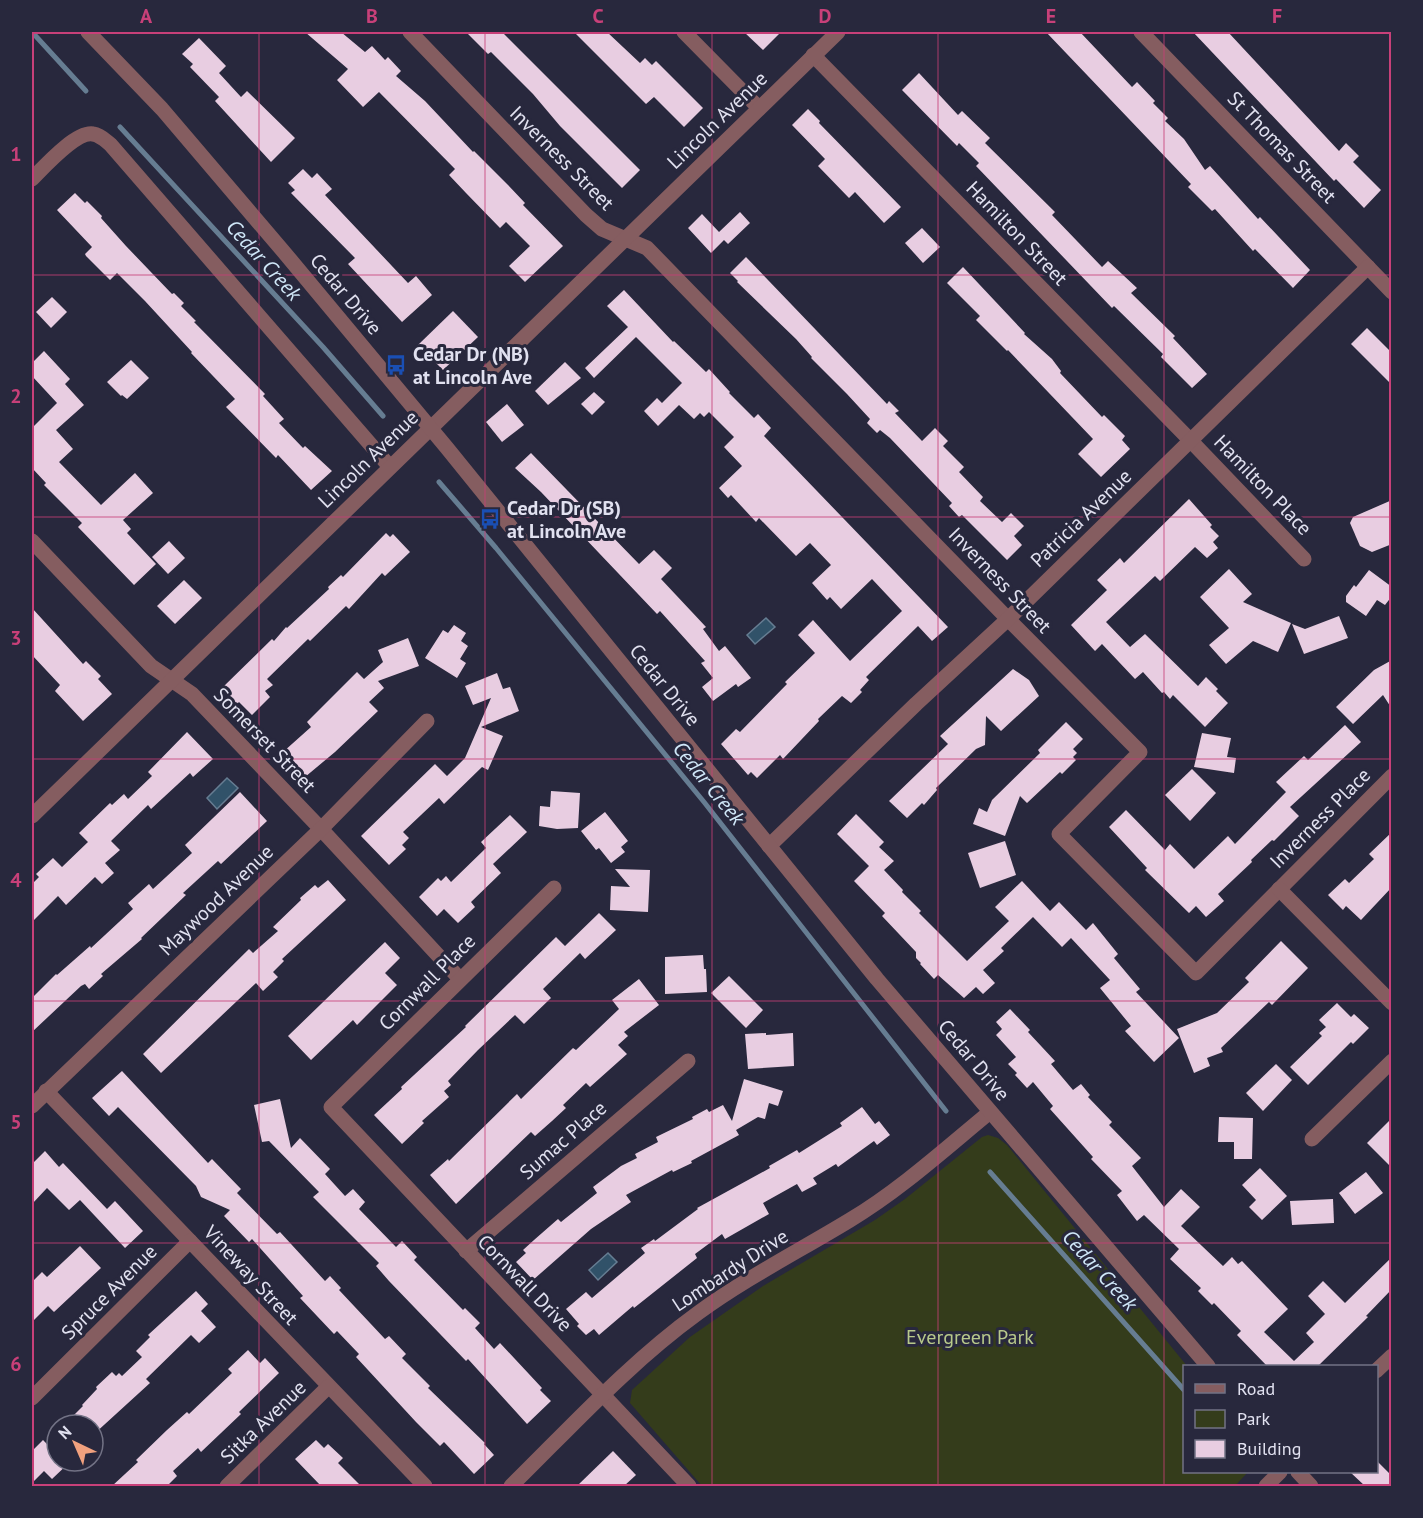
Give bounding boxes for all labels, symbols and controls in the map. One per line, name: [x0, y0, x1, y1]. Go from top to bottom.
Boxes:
text: A: [140, 3, 153, 29]
text: B: [366, 3, 378, 29]
text: C: [592, 3, 604, 29]
text: D: [819, 3, 832, 29]
text: E: [1046, 3, 1056, 29]
text: F: [1272, 3, 1282, 29]
street label: Lincoln Avenue: [661, 66, 773, 174]
street label: St Thomas Street: [1222, 85, 1342, 209]
street label: Inverness Street: [504, 100, 620, 216]
text: 1: [10, 141, 22, 167]
street label: Hamilton Street: [961, 175, 1074, 291]
water label: Cedar Creek: [220, 214, 309, 307]
street label: Cedar Drive: [304, 248, 388, 340]
place label: Cedar Dr (NB) at Lincoln Ave: [413, 341, 532, 390]
bus stop icon: Cedar Dr (NB) at Lincoln Ave: [384, 353, 408, 377]
text: 2: [10, 383, 22, 409]
street label: Lincoln Avenue: [312, 405, 424, 513]
street label: Hamilton Place: [1208, 429, 1318, 541]
street label: Patricia Avenue: [1025, 463, 1137, 573]
place label: Cedar Dr (SB) at Lincoln Ave: [507, 495, 626, 544]
bus stop icon: Cedar Dr (SB) at Lincoln Ave: [478, 507, 502, 531]
street label: Inverness Street: [943, 522, 1057, 639]
text: 3: [10, 625, 22, 651]
street label: Cedar Drive: [624, 639, 706, 731]
street label: Somerset Street: [208, 682, 322, 798]
water label: Cedar Creek: [667, 736, 752, 832]
street label: Inverness Place: [1264, 762, 1376, 874]
street label: Maywood Avenue: [153, 839, 279, 961]
text: 4: [10, 867, 22, 893]
street label: Cornwall Place: [373, 928, 481, 1036]
street label: Cedar Drive: [932, 1014, 1016, 1106]
street label: Sumac Place: [514, 1095, 612, 1185]
text: 5: [10, 1109, 22, 1135]
street label: Vineway Street: [197, 1219, 304, 1331]
street label: Lombardy Drive: [667, 1223, 793, 1317]
water label: Cedar Creek: [1056, 1224, 1145, 1317]
street label: Cornwall Drive: [472, 1229, 578, 1337]
street label: Spruce Avenue: [56, 1239, 162, 1345]
park label: Evergreen Park: [906, 1324, 1034, 1350]
text: 6: [10, 1351, 22, 1377]
legend: [1183, 1365, 1378, 1473]
street label: Sitka Avenue: [215, 1375, 311, 1469]
text: Road: [1237, 1377, 1275, 1400]
text: Park: [1237, 1407, 1270, 1430]
north arrow: [45, 1413, 105, 1473]
text: N: [54, 1421, 75, 1443]
text: Building: [1237, 1437, 1301, 1460]

